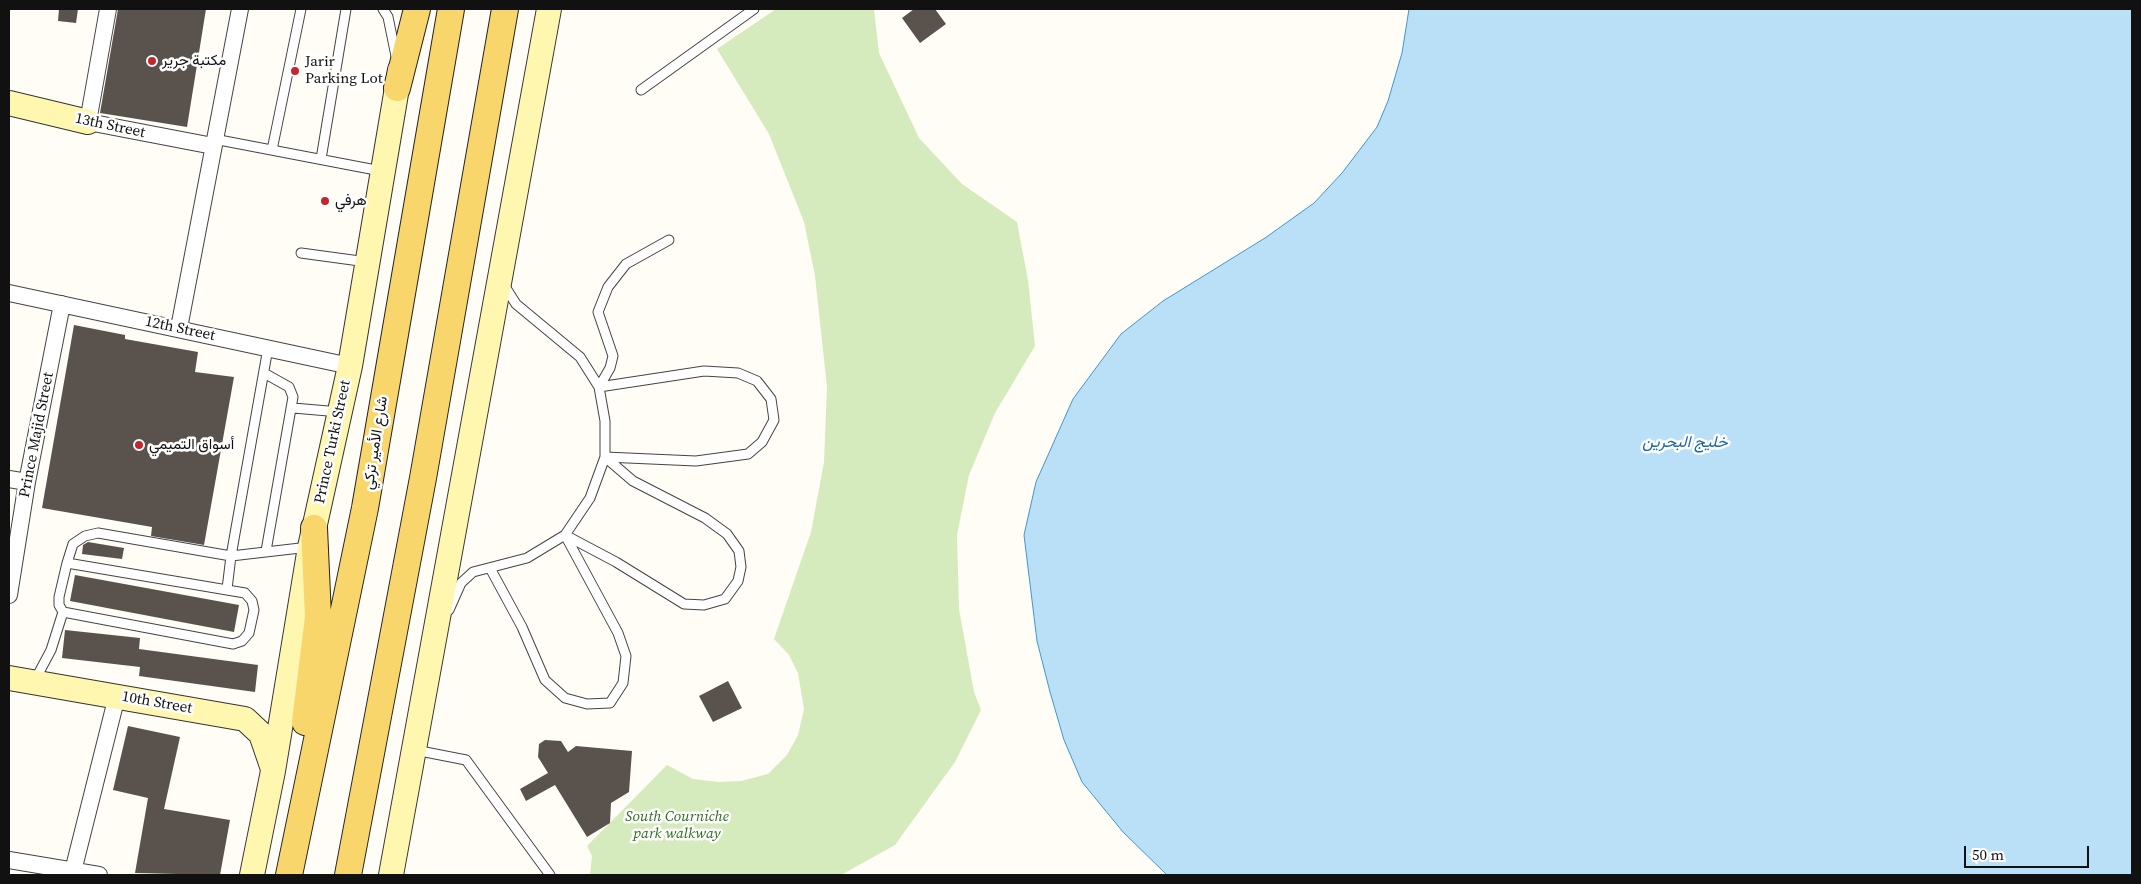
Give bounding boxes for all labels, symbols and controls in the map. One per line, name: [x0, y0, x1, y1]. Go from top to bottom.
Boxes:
place label: مكتبة جرير: [162, 52, 226, 70]
place label: Jarir Parking Lot: [305, 53, 383, 88]
marker: مكتبة جرير: [146, 55, 158, 67]
marker: Jarir Parking Lot: [289, 65, 301, 77]
street label: 13th Street: [73, 110, 147, 142]
place label: هرفي: [335, 192, 367, 210]
marker: هرفي: [319, 195, 331, 207]
street label: 12th Street: [143, 313, 217, 345]
street label: Prince Majid Street: [16, 371, 58, 499]
street label: Prince Turki Street: [311, 379, 355, 505]
street label: شارع الأمير تركي: [360, 395, 392, 491]
water label: خليج البحرين: [1642, 433, 1728, 453]
place label: أسواق التميمي: [149, 436, 234, 454]
marker: أسواق التميمي: [133, 439, 145, 451]
street label: 10th Street: [120, 688, 194, 718]
park label: South Courniche park walkway: [625, 808, 729, 843]
scale bar: [1966, 836, 2091, 868]
text: 50 m: [1972, 844, 2004, 865]

